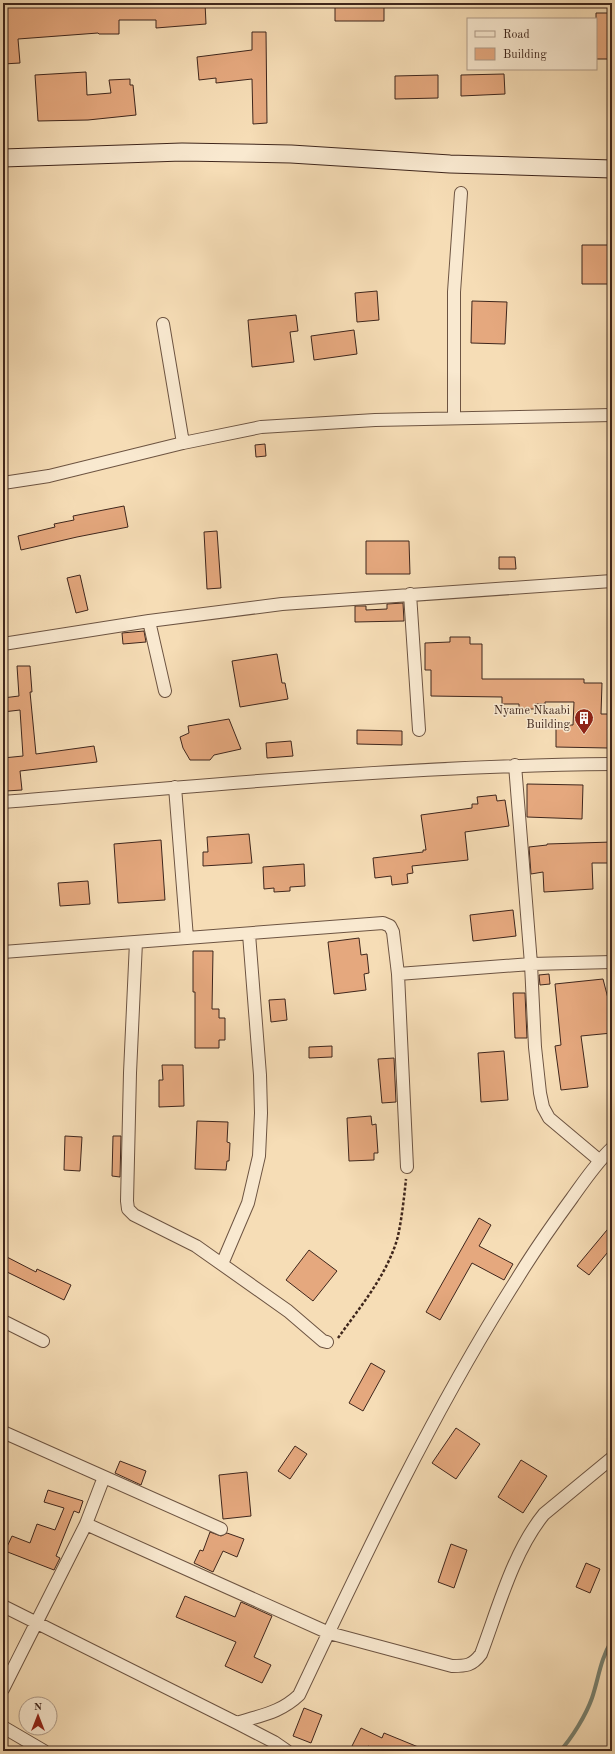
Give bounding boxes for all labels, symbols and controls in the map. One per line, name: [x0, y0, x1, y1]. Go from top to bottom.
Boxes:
legend: [467, 18, 597, 70]
text: Road: [503, 29, 530, 41]
text: Building: [503, 49, 547, 61]
place label: Nyame Nkaabi Building: [494, 705, 571, 731]
building icon: Nyame Nkaabi Building: [573, 707, 595, 735]
north arrow: [18, 1696, 58, 1736]
text: N: [34, 1702, 43, 1713]

